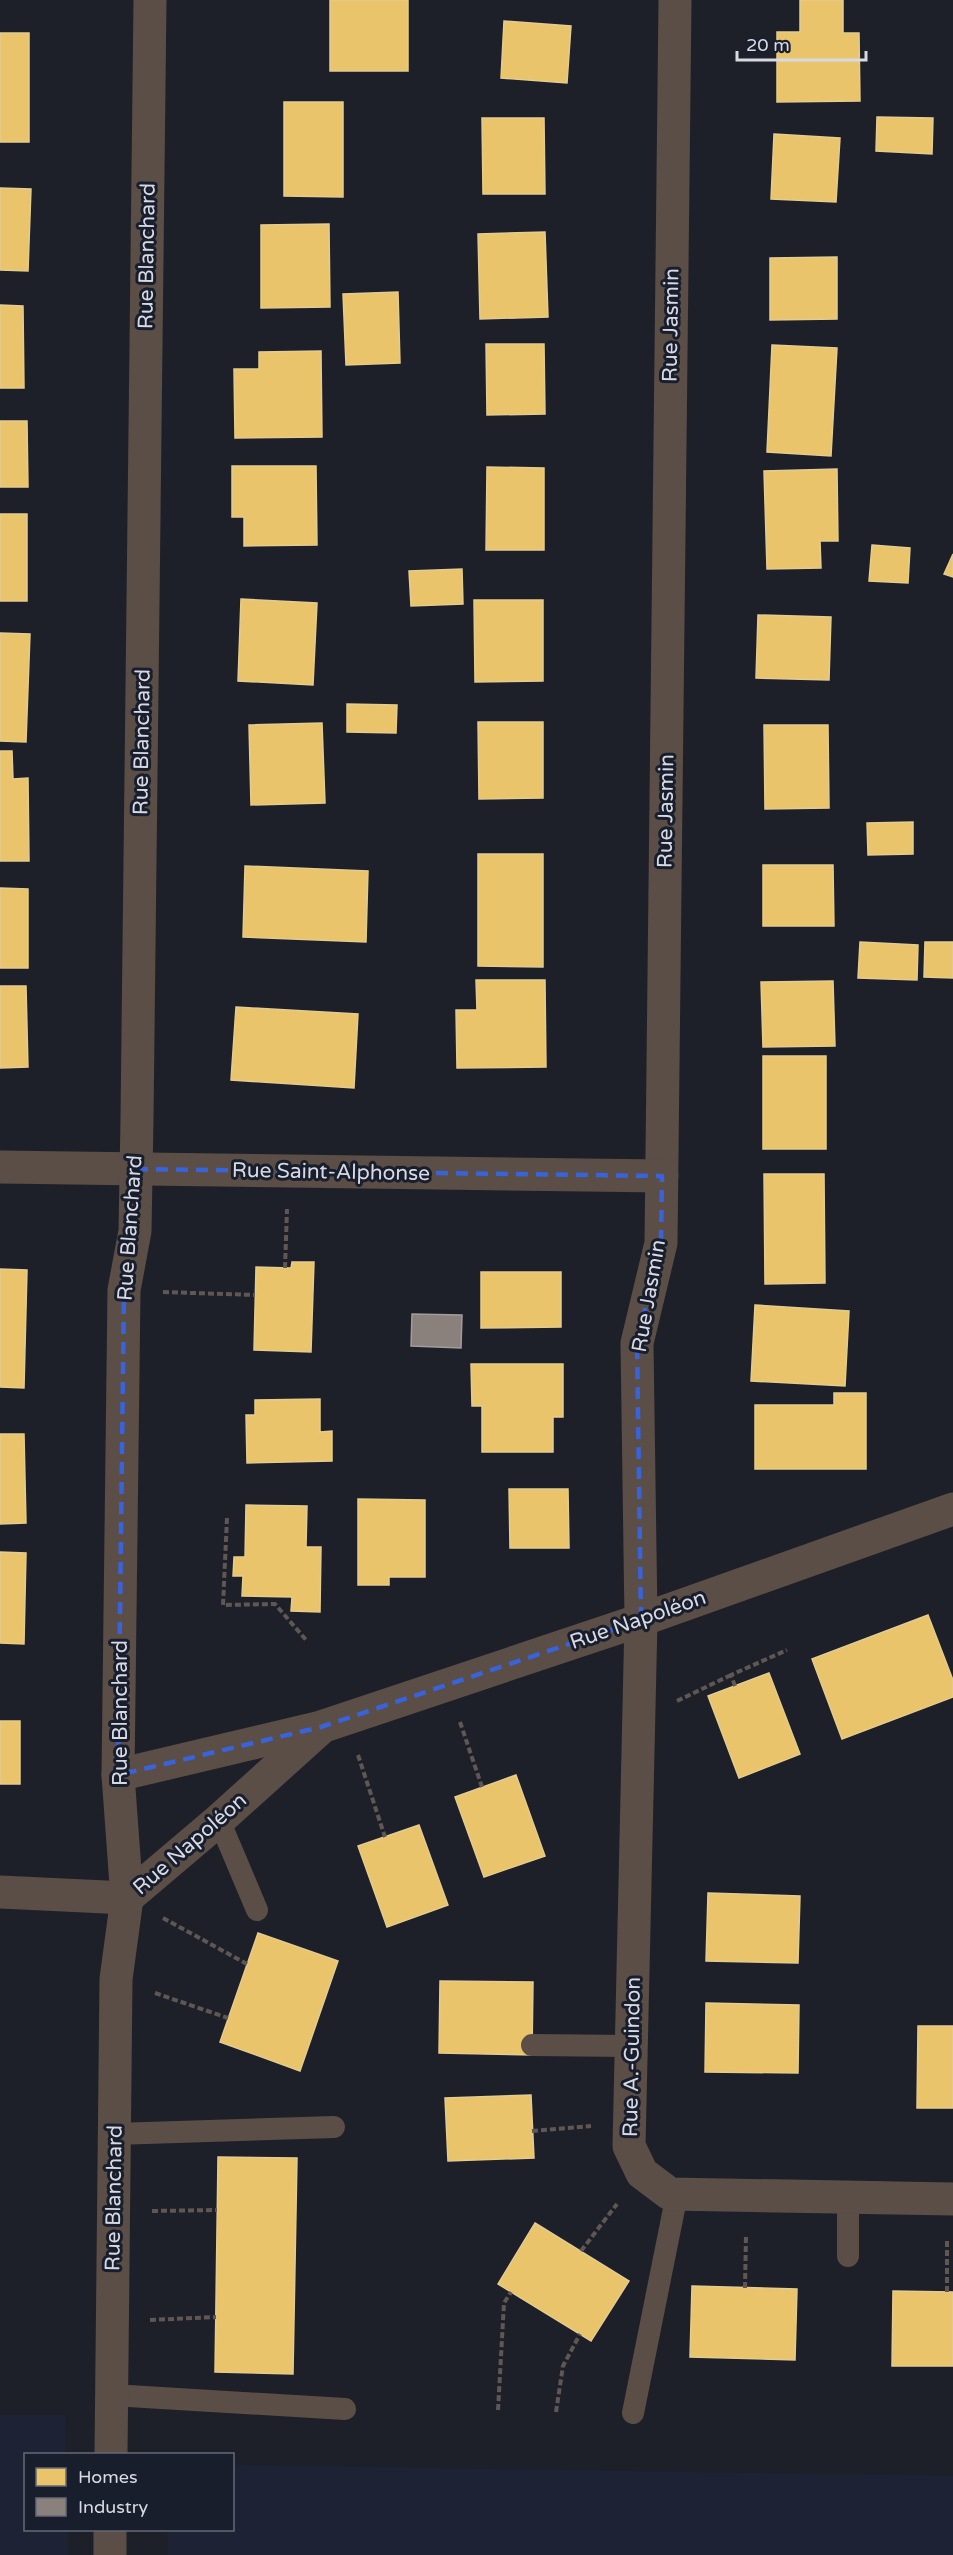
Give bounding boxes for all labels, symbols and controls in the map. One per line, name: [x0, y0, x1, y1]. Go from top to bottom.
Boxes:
scale bar: [737, 24, 866, 62]
text: 20 m: [746, 34, 790, 56]
street label: Rue Blanchard: [133, 183, 161, 329]
street label: Rue Jasmin: [658, 268, 684, 382]
street label: Rue Blanchard: [128, 669, 156, 815]
street label: Rue Jasmin: [653, 754, 679, 868]
street label: Rue Blanchard: [112, 1154, 148, 1302]
street label: Rue Saint-Alphonse: [232, 1158, 430, 1186]
street label: Rue Jasmin: [627, 1238, 671, 1354]
street label: Rue Napoléon: [567, 1585, 709, 1655]
street label: Rue Blanchard: [108, 1640, 133, 1786]
street label: Rue Napoléon: [128, 1788, 252, 1900]
street label: Rue A.-Guindon: [618, 1977, 646, 2137]
street label: Rue Blanchard: [100, 2125, 128, 2271]
legend: [24, 2453, 234, 2531]
text: Homes: [78, 2466, 138, 2488]
text: Industry: [78, 2496, 149, 2518]

